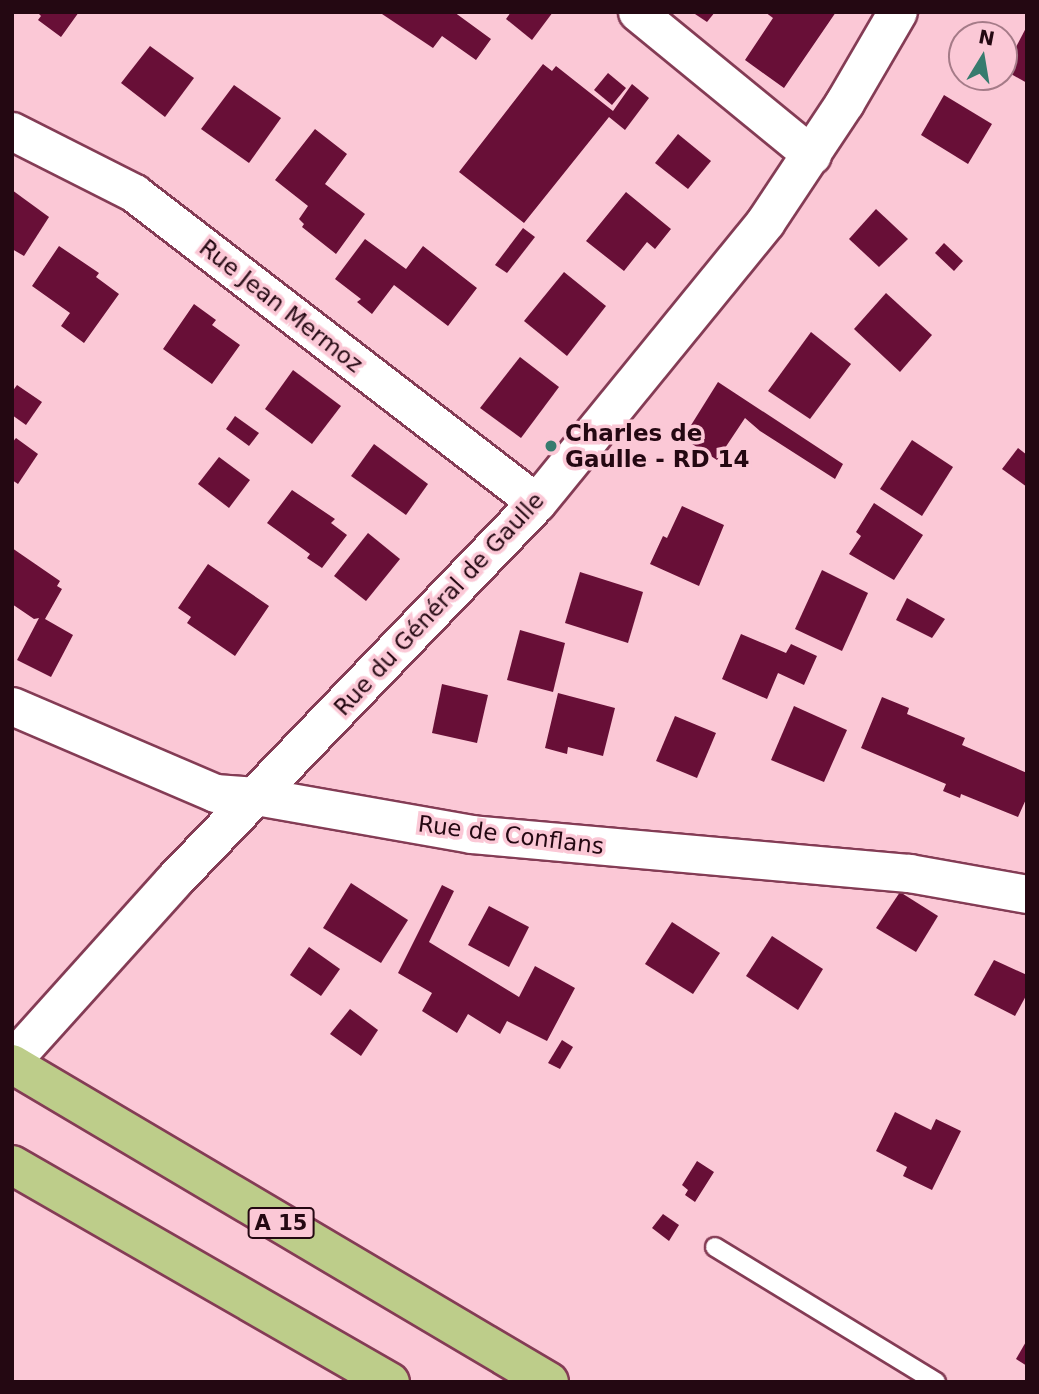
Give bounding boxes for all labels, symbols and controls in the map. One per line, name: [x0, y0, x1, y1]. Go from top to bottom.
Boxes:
north arrow: [948, 21, 1018, 91]
text: N: [977, 25, 997, 50]
street label: Rue Jean Mermoz: [194, 234, 368, 378]
place label: Charles de Gaulle - RD 14: [565, 419, 750, 473]
marker: Charles de Gaulle - RD 14: [543, 438, 559, 454]
street label: Rue du Général de Gaulle: [328, 487, 550, 721]
street label: Rue de Conflans: [417, 810, 605, 860]
road number: A 15: [246, 1206, 316, 1240]

